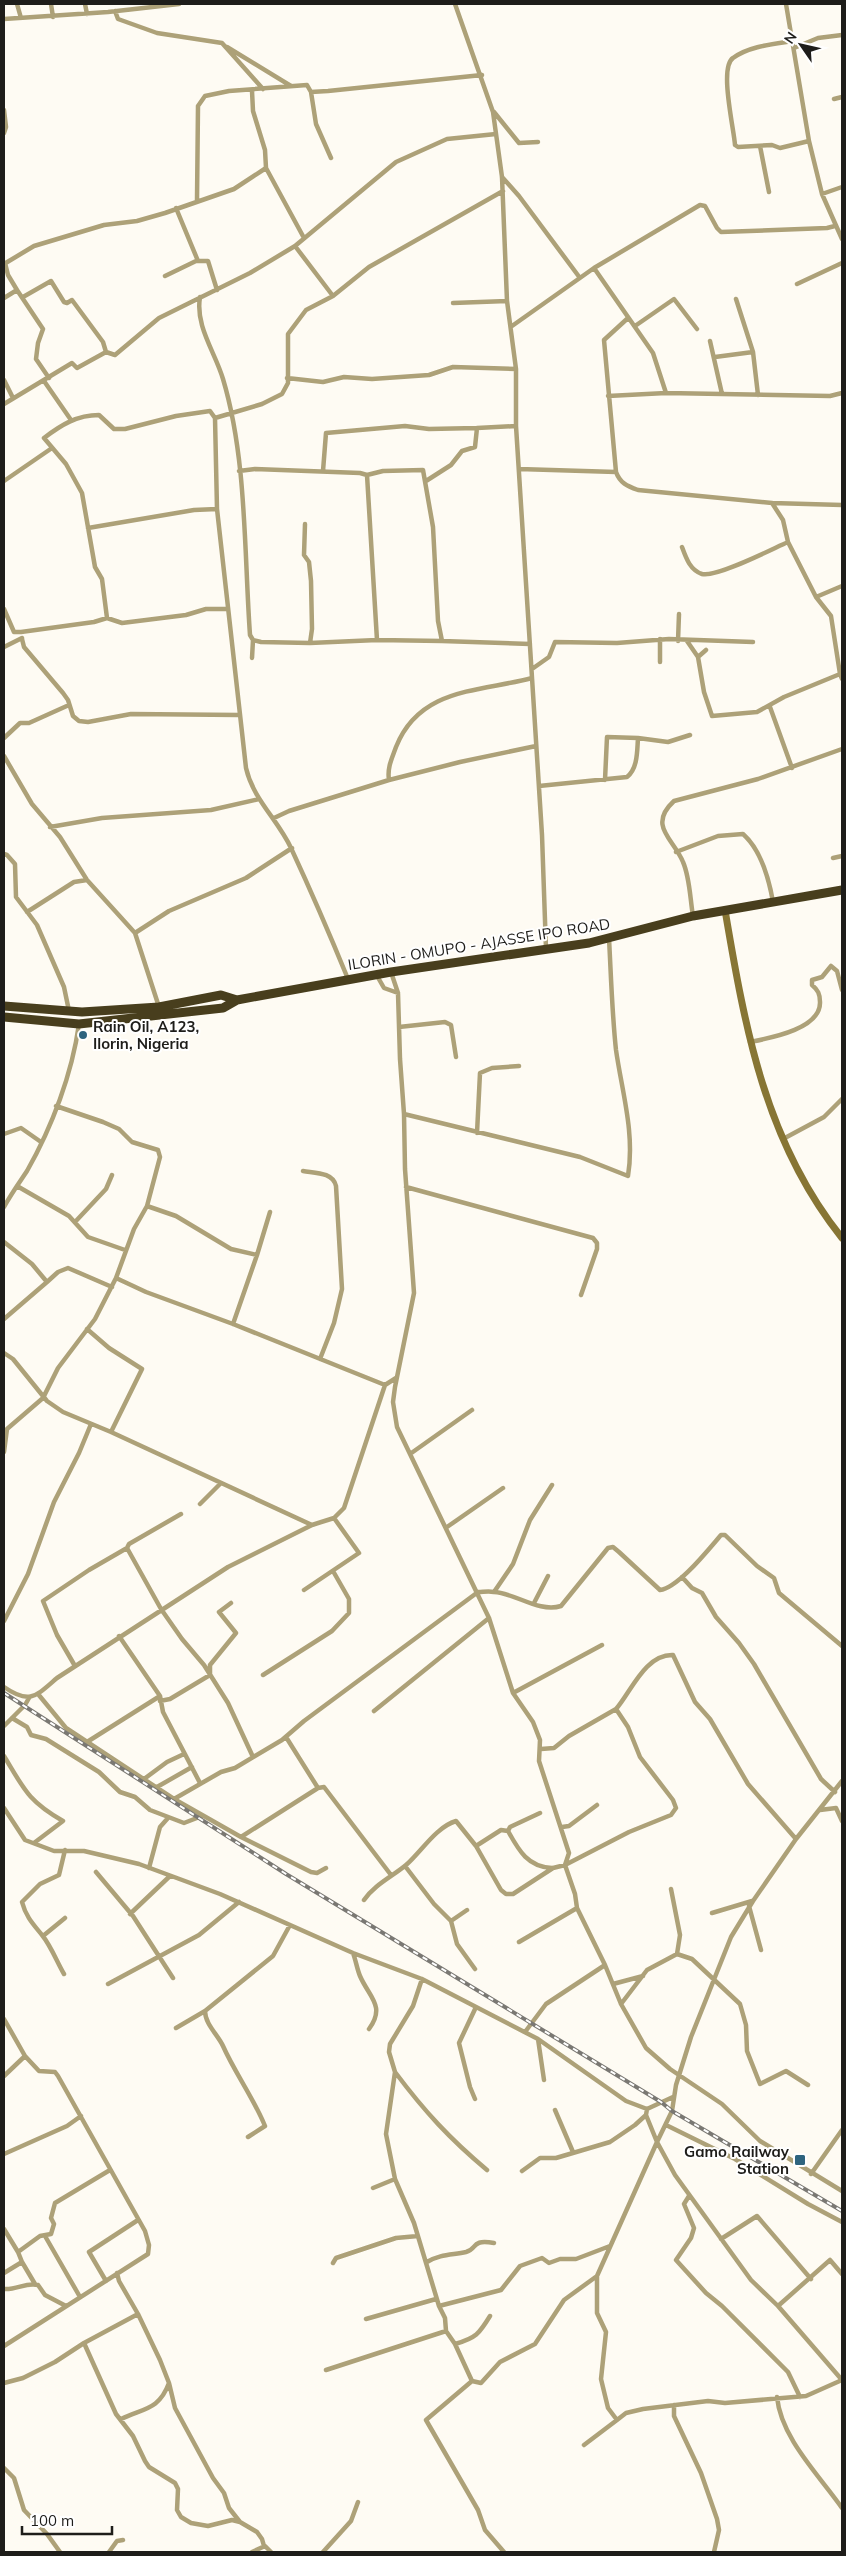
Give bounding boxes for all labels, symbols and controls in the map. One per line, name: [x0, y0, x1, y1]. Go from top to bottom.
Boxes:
north arrow: [776, 20, 826, 70]
text: N: [780, 28, 801, 47]
street label: ILORIN - OMUPO - AJASSE IPO ROAD: [347, 914, 611, 974]
place label: Rain Oil, A123, Ilorin, Nigeria: [93, 1017, 199, 1053]
marker: Rain Oil, A123, Ilorin, Nigeria: [77, 1029, 89, 1041]
place label: Gamo Railway Station: [684, 2142, 790, 2178]
marker: Gamo Railway Station: [793, 2153, 807, 2167]
scale bar: [22, 2504, 112, 2536]
text: 100 m: [30, 2511, 74, 2530]

